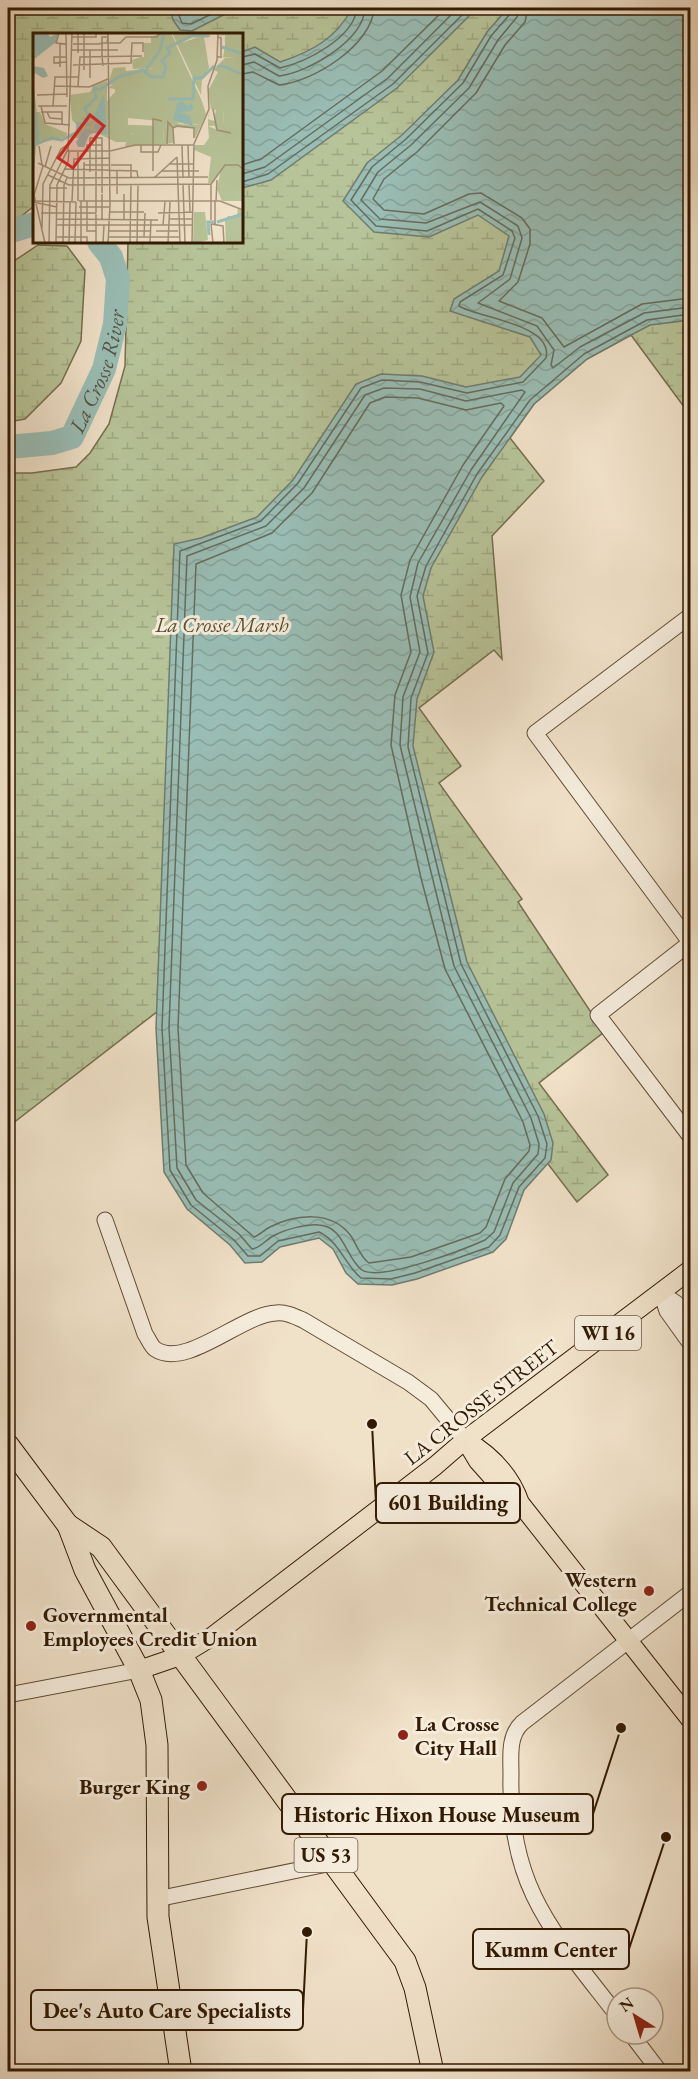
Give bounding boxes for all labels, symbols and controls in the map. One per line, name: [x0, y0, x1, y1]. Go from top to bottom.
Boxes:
inset map: [33, 33, 243, 243]
water label: La Crosse River: [61, 307, 131, 438]
park label: La Crosse Marsh: [154, 611, 289, 638]
road number: WI 16: [575, 1316, 641, 1350]
street label: LA CROSSE STREET: [398, 1333, 565, 1471]
callout: 601 Building: [376, 1483, 520, 1523]
text: 601 Building: [388, 1488, 509, 1517]
place label: Western Technical College: [484, 1566, 637, 1617]
marker: Western Technical College: [642, 1584, 656, 1598]
place label: Governmental Employees Credit Union: [43, 1601, 258, 1652]
marker: Governmental Employees Credit Union: [24, 1619, 38, 1633]
place label: La Crosse City Hall: [415, 1710, 499, 1761]
marker: La Crosse City Hall: [396, 1728, 410, 1742]
place label: Burger King: [79, 1773, 190, 1800]
marker: Burger King: [195, 1779, 209, 1793]
callout: Historic Hixon House Museum: [282, 1794, 593, 1834]
text: Historic Hixon House Museum: [294, 1800, 580, 1829]
road number: US 53: [294, 1838, 358, 1872]
callout: Kumm Center: [473, 1929, 629, 1969]
text: Kumm Center: [485, 1935, 618, 1964]
north arrow: [605, 1986, 665, 2046]
callout: Dee's Auto Care Specialists: [31, 1990, 303, 2030]
text: N: [615, 1992, 638, 2017]
text: Dee's Auto Care Specialists: [43, 1996, 291, 2025]

